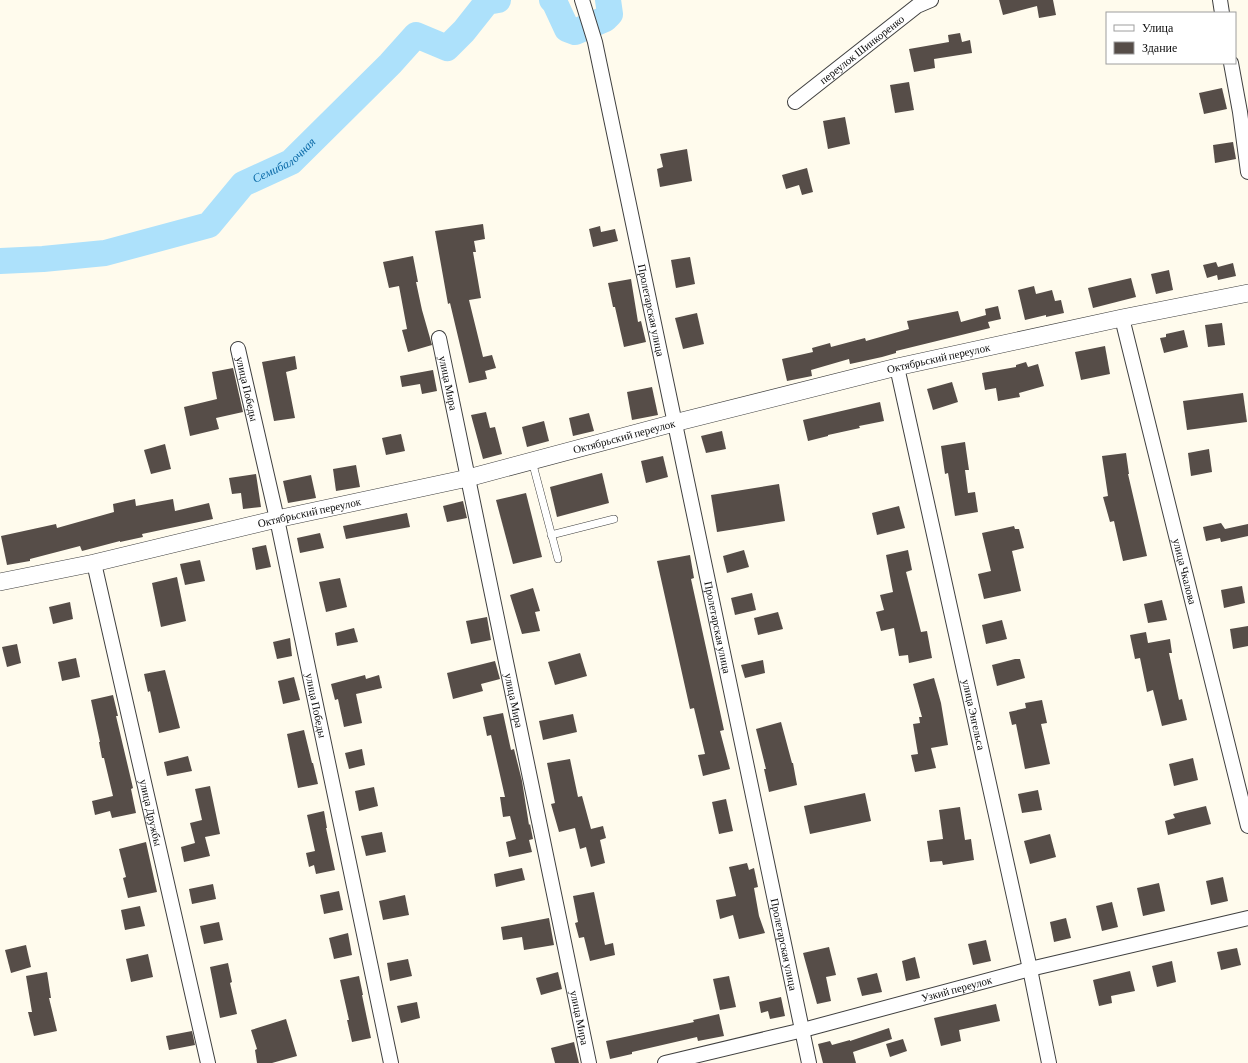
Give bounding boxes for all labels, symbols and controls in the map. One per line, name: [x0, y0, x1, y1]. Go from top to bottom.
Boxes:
street label: переулок Шинкоренко: [817, 12, 907, 86]
legend: [1106, 12, 1236, 64]
text: Улица: [1142, 21, 1174, 35]
text: Здание: [1142, 41, 1177, 55]
water label: Семибалочная: [250, 135, 319, 186]
street label: Пролетарская улица: [636, 263, 667, 357]
street label: Октябрьский переулок: [886, 341, 992, 375]
street label: улица Победы: [234, 355, 261, 423]
street label: улица Мира: [437, 355, 460, 411]
street label: Октябрьский переулок: [572, 417, 677, 456]
street label: Октябрьский переулок: [256, 495, 363, 529]
street label: улица Чкалова: [1171, 537, 1199, 606]
street label: Пролетарская улица: [702, 580, 733, 675]
street label: улица Победы: [303, 672, 329, 740]
street label: улица Мира: [502, 672, 525, 729]
street label: улица Энгельса: [960, 678, 987, 751]
street label: улица Дружбы: [138, 778, 164, 848]
street label: Пролетарская улица: [769, 897, 800, 992]
street label: Узкий переулок: [920, 973, 994, 1004]
street label: улица Мира: [568, 989, 591, 1046]

